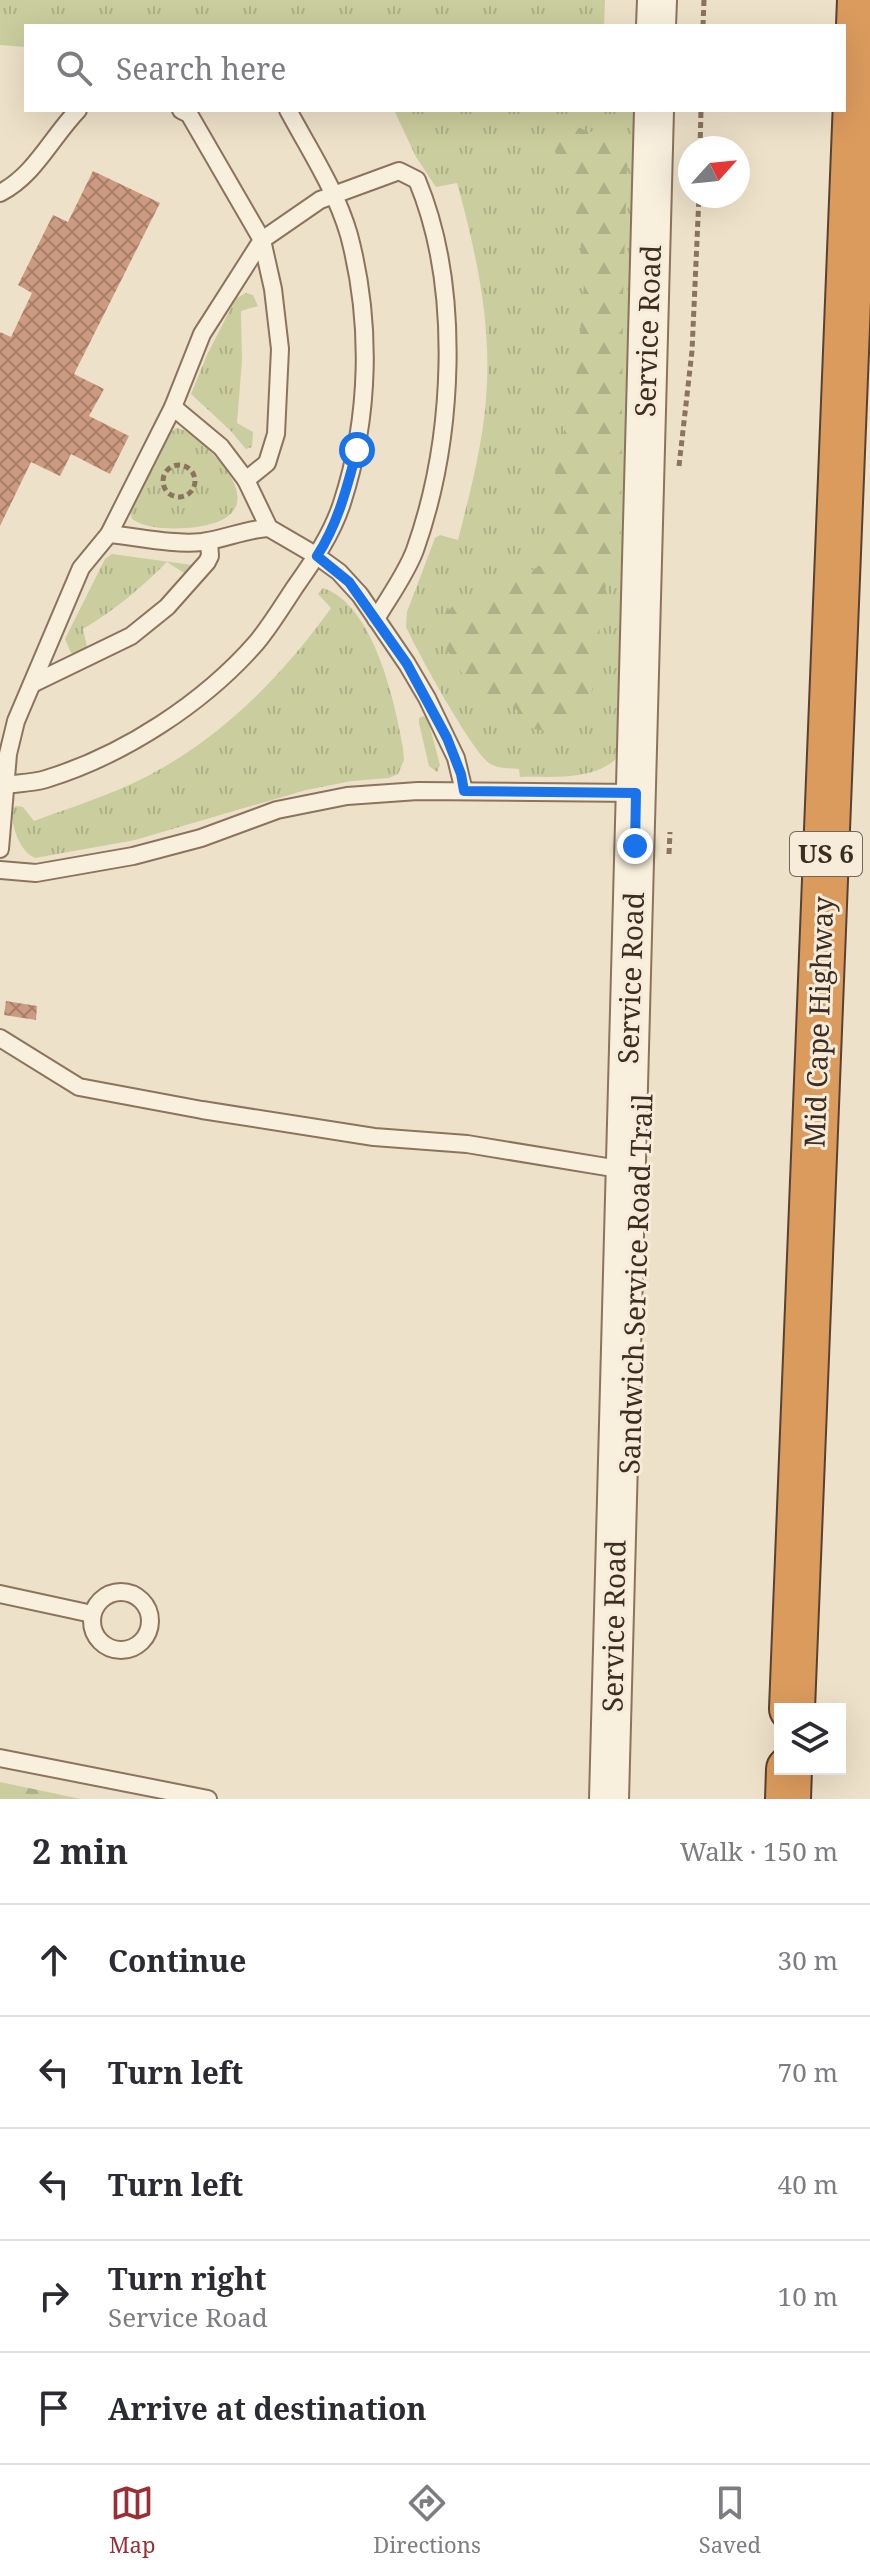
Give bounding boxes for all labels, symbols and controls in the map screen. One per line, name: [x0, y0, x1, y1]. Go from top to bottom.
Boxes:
search box: [24, 24, 846, 112]
icon: search: [52, 46, 96, 90]
text: Search here: [116, 48, 286, 89]
north arrow: [678, 136, 750, 208]
street label: Service Road: [625, 244, 669, 418]
route start: [339, 432, 375, 468]
route end: [617, 828, 653, 864]
road number: US 6: [790, 832, 862, 876]
street label: Service Road: [608, 891, 652, 1065]
street label: Mid Cape Highway: [795, 896, 841, 1148]
street label: Sandwich Service Road Trail: [609, 1093, 661, 1475]
street label: Service Road: [593, 1540, 633, 1712]
map controls: [774, 1703, 846, 1775]
button: layers: [774, 1703, 846, 1775]
text: 2 min: [32, 1828, 128, 1874]
text: Walk · 150 m: [680, 1833, 838, 1869]
icon: ahead: [32, 1938, 76, 1982]
text: Continue: [108, 1940, 246, 1981]
text: 30 m: [778, 1942, 838, 1978]
icon: left: [32, 2050, 76, 2094]
text: Turn left: [108, 2052, 243, 2093]
text: 70 m: [778, 2054, 838, 2090]
icon: left: [32, 2162, 76, 2206]
text: Turn left: [108, 2164, 243, 2205]
text: 40 m: [778, 2166, 838, 2202]
text: Turn right: [108, 2258, 266, 2299]
icon: right: [32, 2274, 76, 2318]
text: 10 m: [778, 2278, 838, 2314]
text: Service Road: [108, 2299, 268, 2335]
icon: arrive: [32, 2386, 76, 2430]
text: Arrive at destination: [108, 2388, 427, 2429]
tab: Map: [109, 2481, 155, 2559]
tab: Directions: [373, 2481, 481, 2559]
tab: Saved: [699, 2481, 761, 2559]

